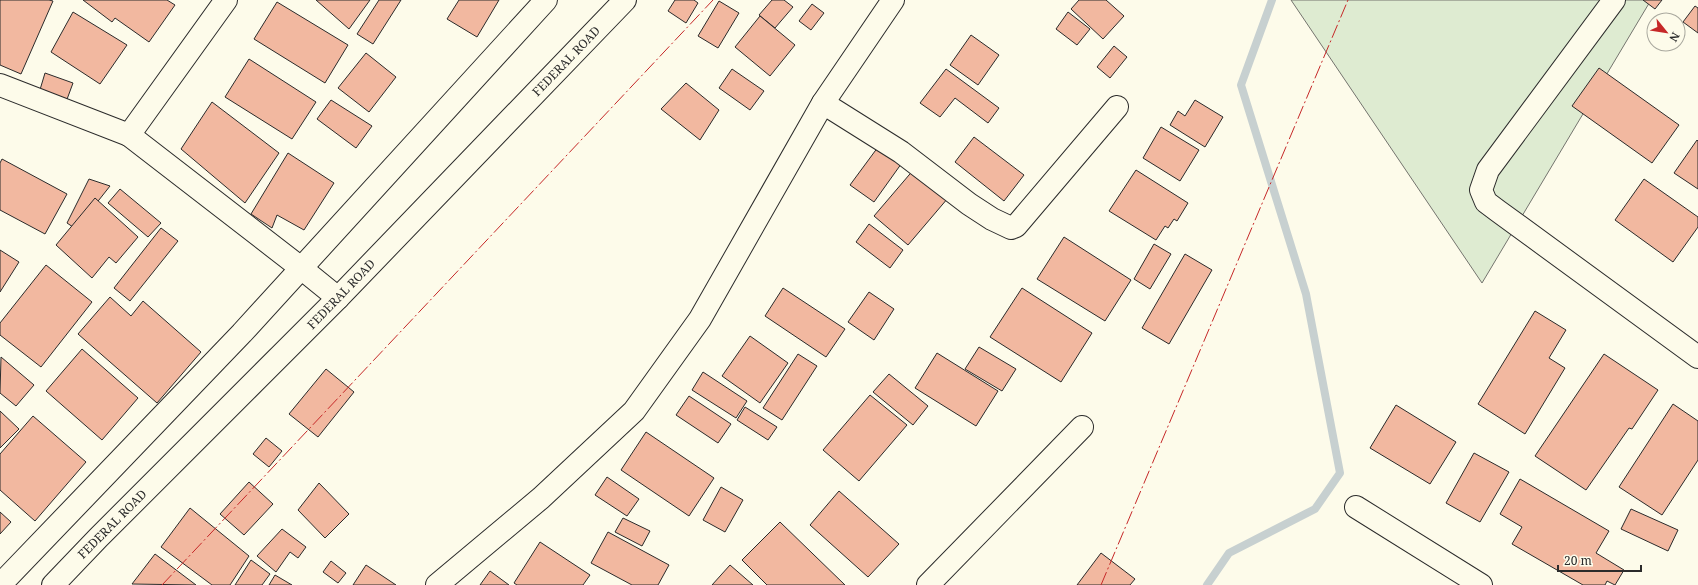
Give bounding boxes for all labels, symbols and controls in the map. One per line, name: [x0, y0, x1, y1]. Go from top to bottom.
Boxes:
north arrow: [1646, 12, 1686, 52]
street label: FEDERAL ROAD: [528, 22, 604, 100]
text: N: [1666, 30, 1684, 45]
street label: FEDERAL ROAD: [303, 255, 379, 333]
street label: FEDERAL ROAD: [74, 486, 150, 562]
scale bar: [1558, 547, 1641, 573]
text: 20 m: [1564, 552, 1592, 569]

